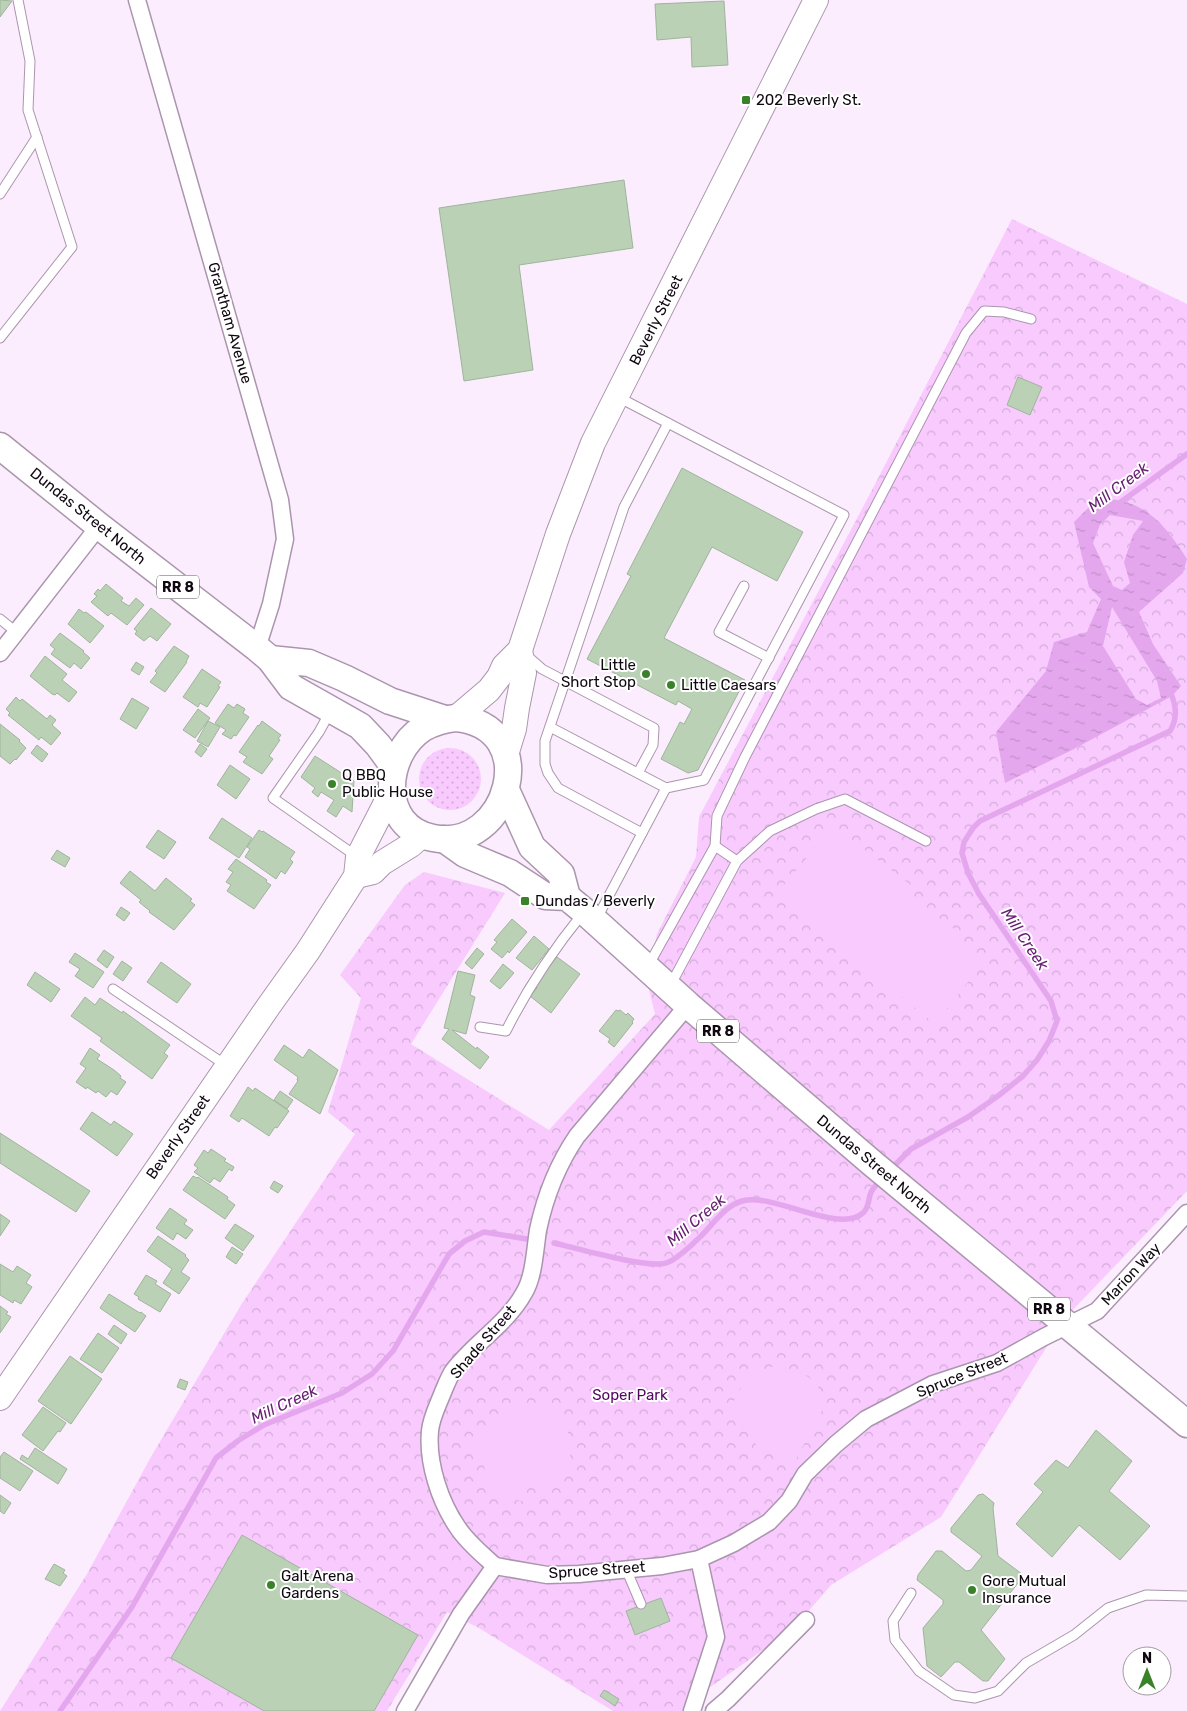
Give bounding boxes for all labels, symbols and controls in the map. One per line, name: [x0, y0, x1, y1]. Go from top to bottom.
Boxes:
place label: 202 Beverly St.: [756, 91, 861, 109]
marker: 202 Beverly St.: [740, 94, 752, 106]
street label: Grantham Avenue: [204, 260, 256, 386]
street label: Beverly Street: [626, 272, 687, 368]
water label: Mill Creek: [1084, 458, 1153, 516]
street label: Dundas Street North: [26, 464, 150, 568]
road number: RR 8: [157, 576, 199, 598]
place label: Little Short Stop: [561, 656, 636, 691]
marker: Little Short Stop: [640, 668, 652, 680]
place label: Little Caesars: [681, 676, 777, 694]
marker: Little Caesars: [665, 679, 677, 691]
place label: Q BBQ Public House: [342, 766, 433, 801]
marker: Q BBQ Public House: [326, 778, 338, 790]
place label: Dundas / Beverly: [535, 892, 655, 910]
marker: Dundas / Beverly: [519, 895, 531, 907]
water label: Mill Creek: [997, 904, 1053, 974]
road number: RR 8: [697, 1019, 739, 1042]
street label: Beverly Street: [142, 1091, 214, 1183]
street label: Dundas Street North: [813, 1111, 935, 1217]
water label: Mill Creek: [663, 1189, 730, 1250]
street label: Marion Way: [1098, 1239, 1164, 1309]
road number: RR 8: [1028, 1298, 1070, 1320]
street label: Shade Street: [446, 1302, 520, 1382]
street label: Spruce Street: [914, 1348, 1010, 1401]
water label: Mill Creek: [248, 1380, 321, 1428]
park label: Soper Park: [592, 1386, 668, 1404]
street label: Spruce Street: [548, 1558, 646, 1582]
place label: Galt Arena Gardens: [281, 1567, 354, 1602]
place label: Gore Mutual Insurance: [982, 1572, 1066, 1607]
marker: Galt Arena Gardens: [265, 1579, 277, 1591]
marker: Gore Mutual Insurance: [966, 1584, 978, 1596]
north arrow: [1122, 1646, 1172, 1696]
text: N: [1142, 1650, 1152, 1667]

